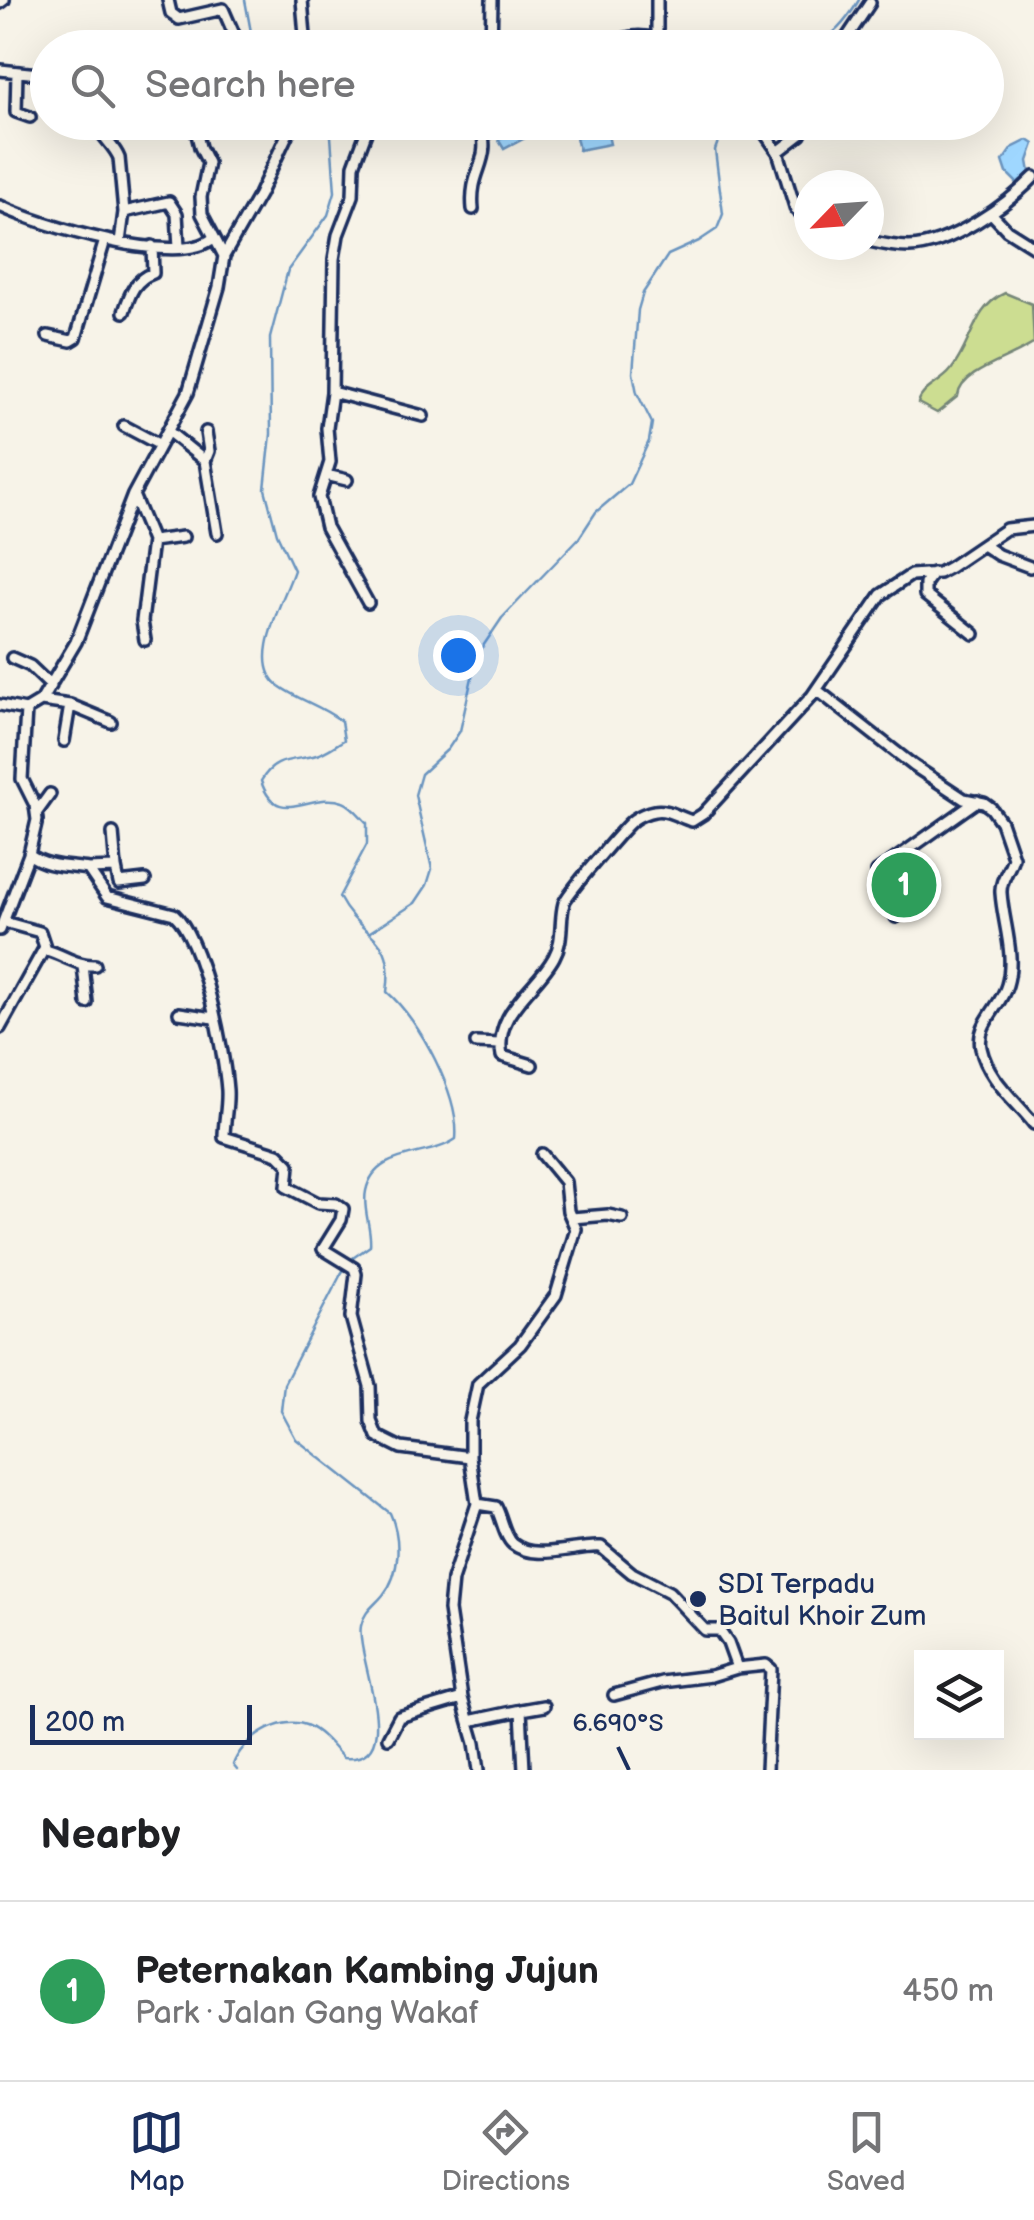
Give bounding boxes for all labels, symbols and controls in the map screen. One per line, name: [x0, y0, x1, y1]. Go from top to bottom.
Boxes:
search box: [30, 30, 1004, 140]
icon: search: [65, 58, 120, 113]
text: Search here: [145, 63, 356, 108]
north arrow: [794, 170, 884, 260]
your location: [433, 630, 484, 681]
pin: 1: [872, 848, 936, 922]
place label: SDI Terpadu Baitul Khoir Zum: [718, 1568, 926, 1633]
marker: SDI Terpadu Baitul Khoir Zum: [687, 1588, 709, 1610]
map controls: [914, 1650, 1004, 1740]
button: layers: [914, 1650, 1004, 1740]
scale bar: [30, 1700, 252, 1744]
text: 200 m: [45, 1706, 125, 1739]
text: 6.690°S: [572, 1708, 664, 1739]
text: Nearby: [40, 1810, 180, 1861]
text: Peternakan Kambing Jujun: [135, 1949, 599, 1994]
text: 1: [66, 1972, 79, 2011]
text: 450 m: [902, 1972, 994, 2011]
text: Park · Jalan Gang Wakaf: [135, 1994, 479, 2033]
tab: Map: [128, 2105, 185, 2198]
tab: Directions: [441, 2105, 570, 2198]
tab: Saved: [827, 2105, 906, 2198]

